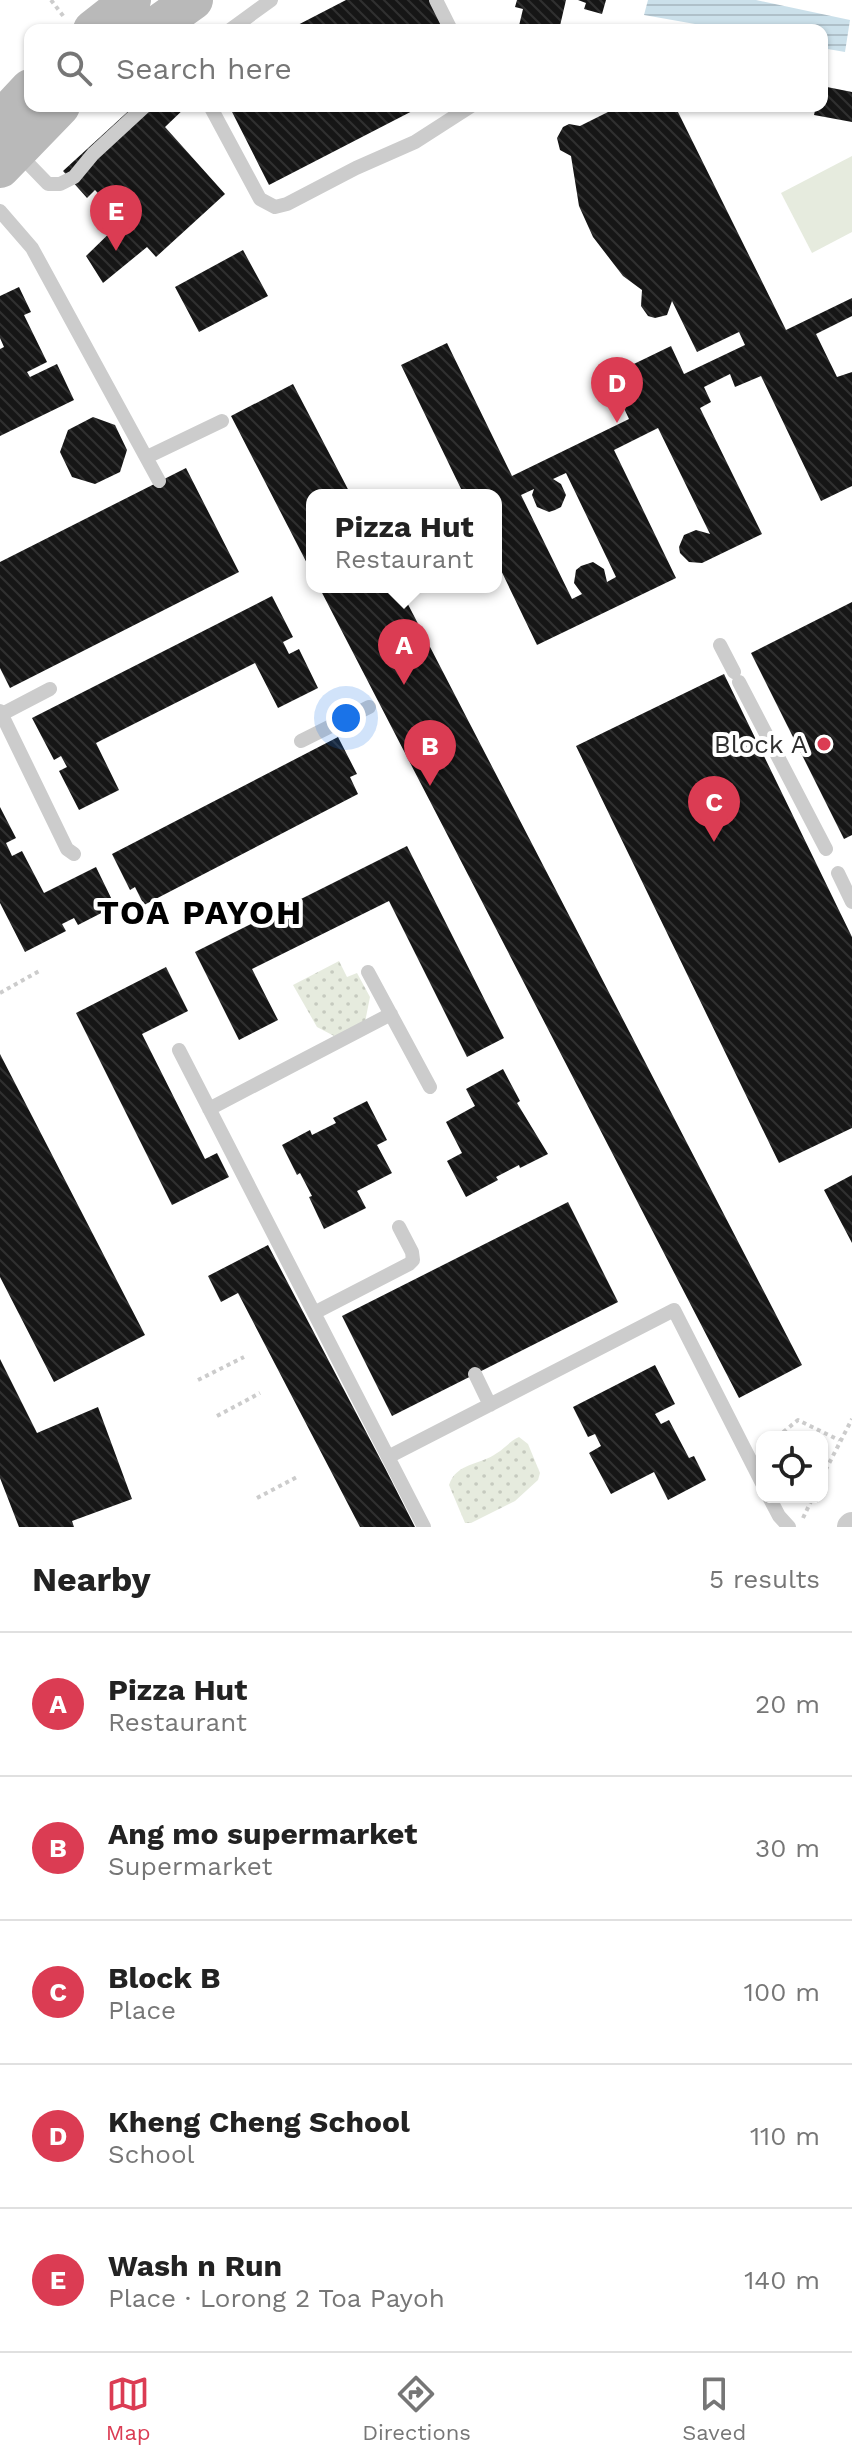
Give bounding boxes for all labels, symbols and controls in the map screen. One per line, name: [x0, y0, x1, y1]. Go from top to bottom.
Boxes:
search box: [24, 24, 828, 112]
icon: search: [52, 46, 96, 90]
text: Search here: [116, 51, 292, 86]
pin: E: [90, 185, 142, 251]
pin: D: [591, 357, 643, 423]
popup: [306, 489, 502, 593]
text: Pizza Hut: [334, 509, 474, 544]
text: Restaurant: [334, 544, 473, 574]
pin: A: [378, 619, 430, 685]
your location: [326, 698, 366, 738]
pin: B: [404, 720, 456, 786]
place label: Block A: [714, 729, 808, 759]
marker: Block A: [815, 735, 833, 753]
pin: C: [688, 776, 740, 842]
district label: TOA PAYOH: [97, 892, 303, 932]
map controls: [756, 1431, 828, 1503]
button: locate: [756, 1431, 828, 1503]
text: Nearby: [32, 1559, 151, 1599]
text: 5 results: [709, 1564, 820, 1594]
text: Pizza Hut: [108, 1672, 247, 1707]
text: A: [49, 1689, 67, 1719]
text: 20 m: [755, 1689, 820, 1719]
text: Restaurant: [108, 1707, 247, 1737]
text: Ang mo supermarket: [108, 1816, 417, 1851]
text: B: [49, 1833, 67, 1863]
text: 30 m: [755, 1833, 820, 1863]
text: Supermarket: [108, 1851, 272, 1881]
text: Block B: [108, 1960, 221, 1995]
text: C: [49, 1977, 67, 2007]
text: 100 m: [744, 1977, 820, 2007]
text: Place: [108, 1995, 176, 2025]
text: Kheng Cheng School: [108, 2104, 410, 2139]
text: D: [49, 2121, 67, 2151]
text: 110 m: [750, 2121, 820, 2151]
text: School: [108, 2139, 194, 2169]
text: Wash n Run: [108, 2248, 282, 2283]
text: E: [50, 2265, 66, 2295]
text: 140 m: [744, 2265, 820, 2295]
text: Place · Lorong 2 Toa Payoh: [108, 2283, 445, 2313]
tab: Map: [106, 2372, 151, 2445]
tab: Directions: [362, 2372, 471, 2445]
tab: Saved: [682, 2372, 746, 2445]

